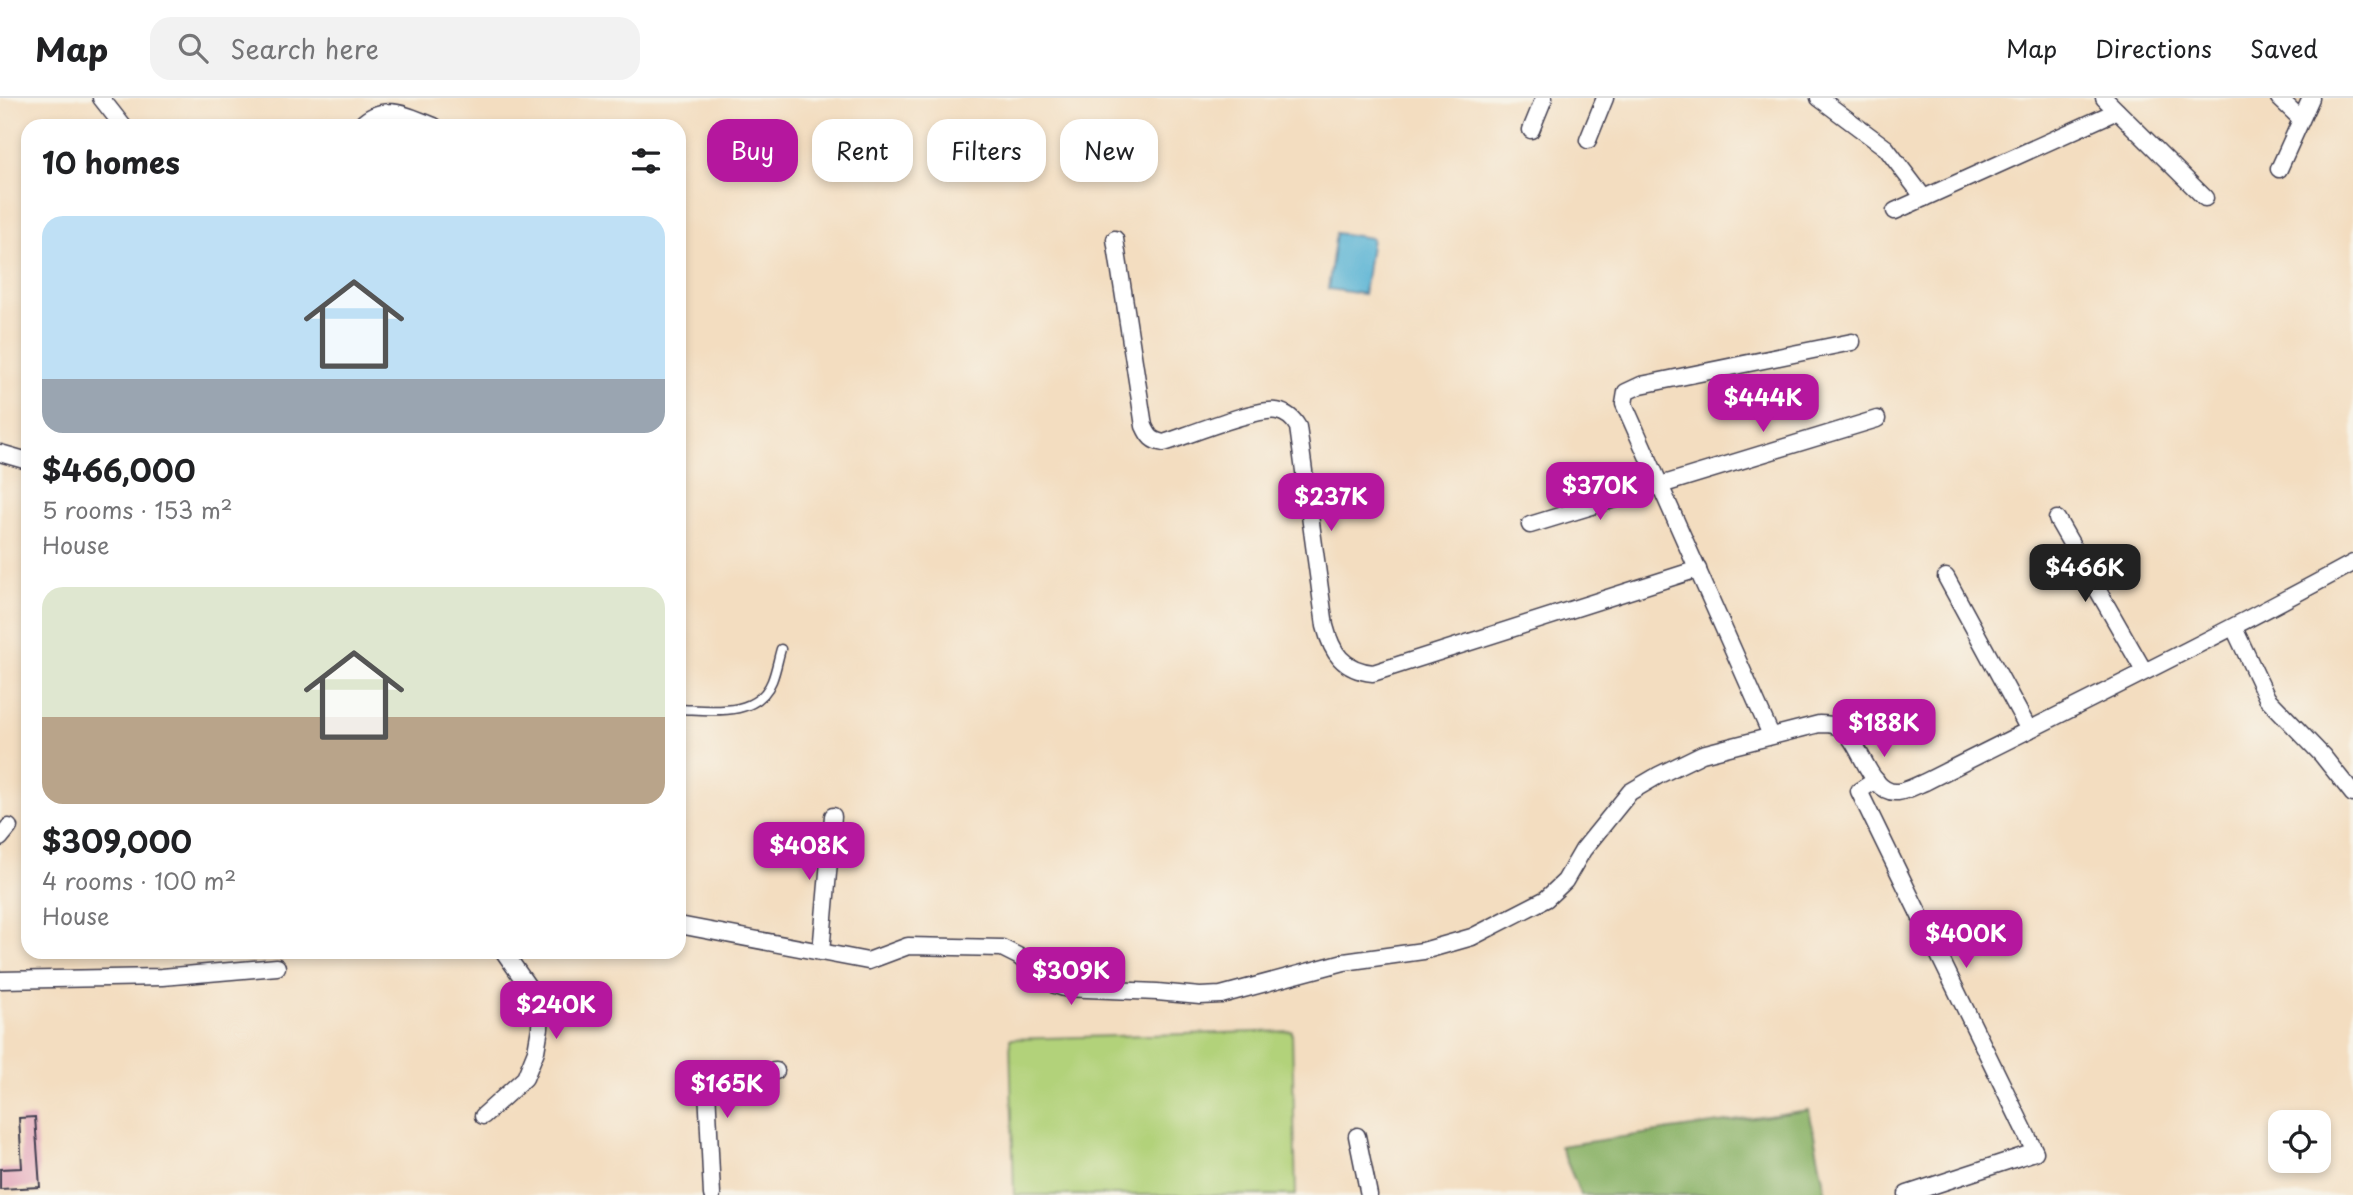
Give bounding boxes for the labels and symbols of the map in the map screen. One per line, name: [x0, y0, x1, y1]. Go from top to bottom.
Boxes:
pin: $444K: [1714, 374, 1812, 434]
pin: $370K: [1551, 462, 1649, 522]
pin: $237K: [1282, 474, 1380, 533]
pin: $466K: [2036, 545, 2134, 604]
pin: $188K: [1835, 700, 1933, 759]
pin: $408K: [760, 822, 858, 882]
pin: $400K: [1917, 910, 2015, 970]
pin: $309K: [1022, 948, 1120, 1007]
pin: $240K: [507, 982, 605, 1041]
pin: $165K: [678, 1060, 776, 1120]

